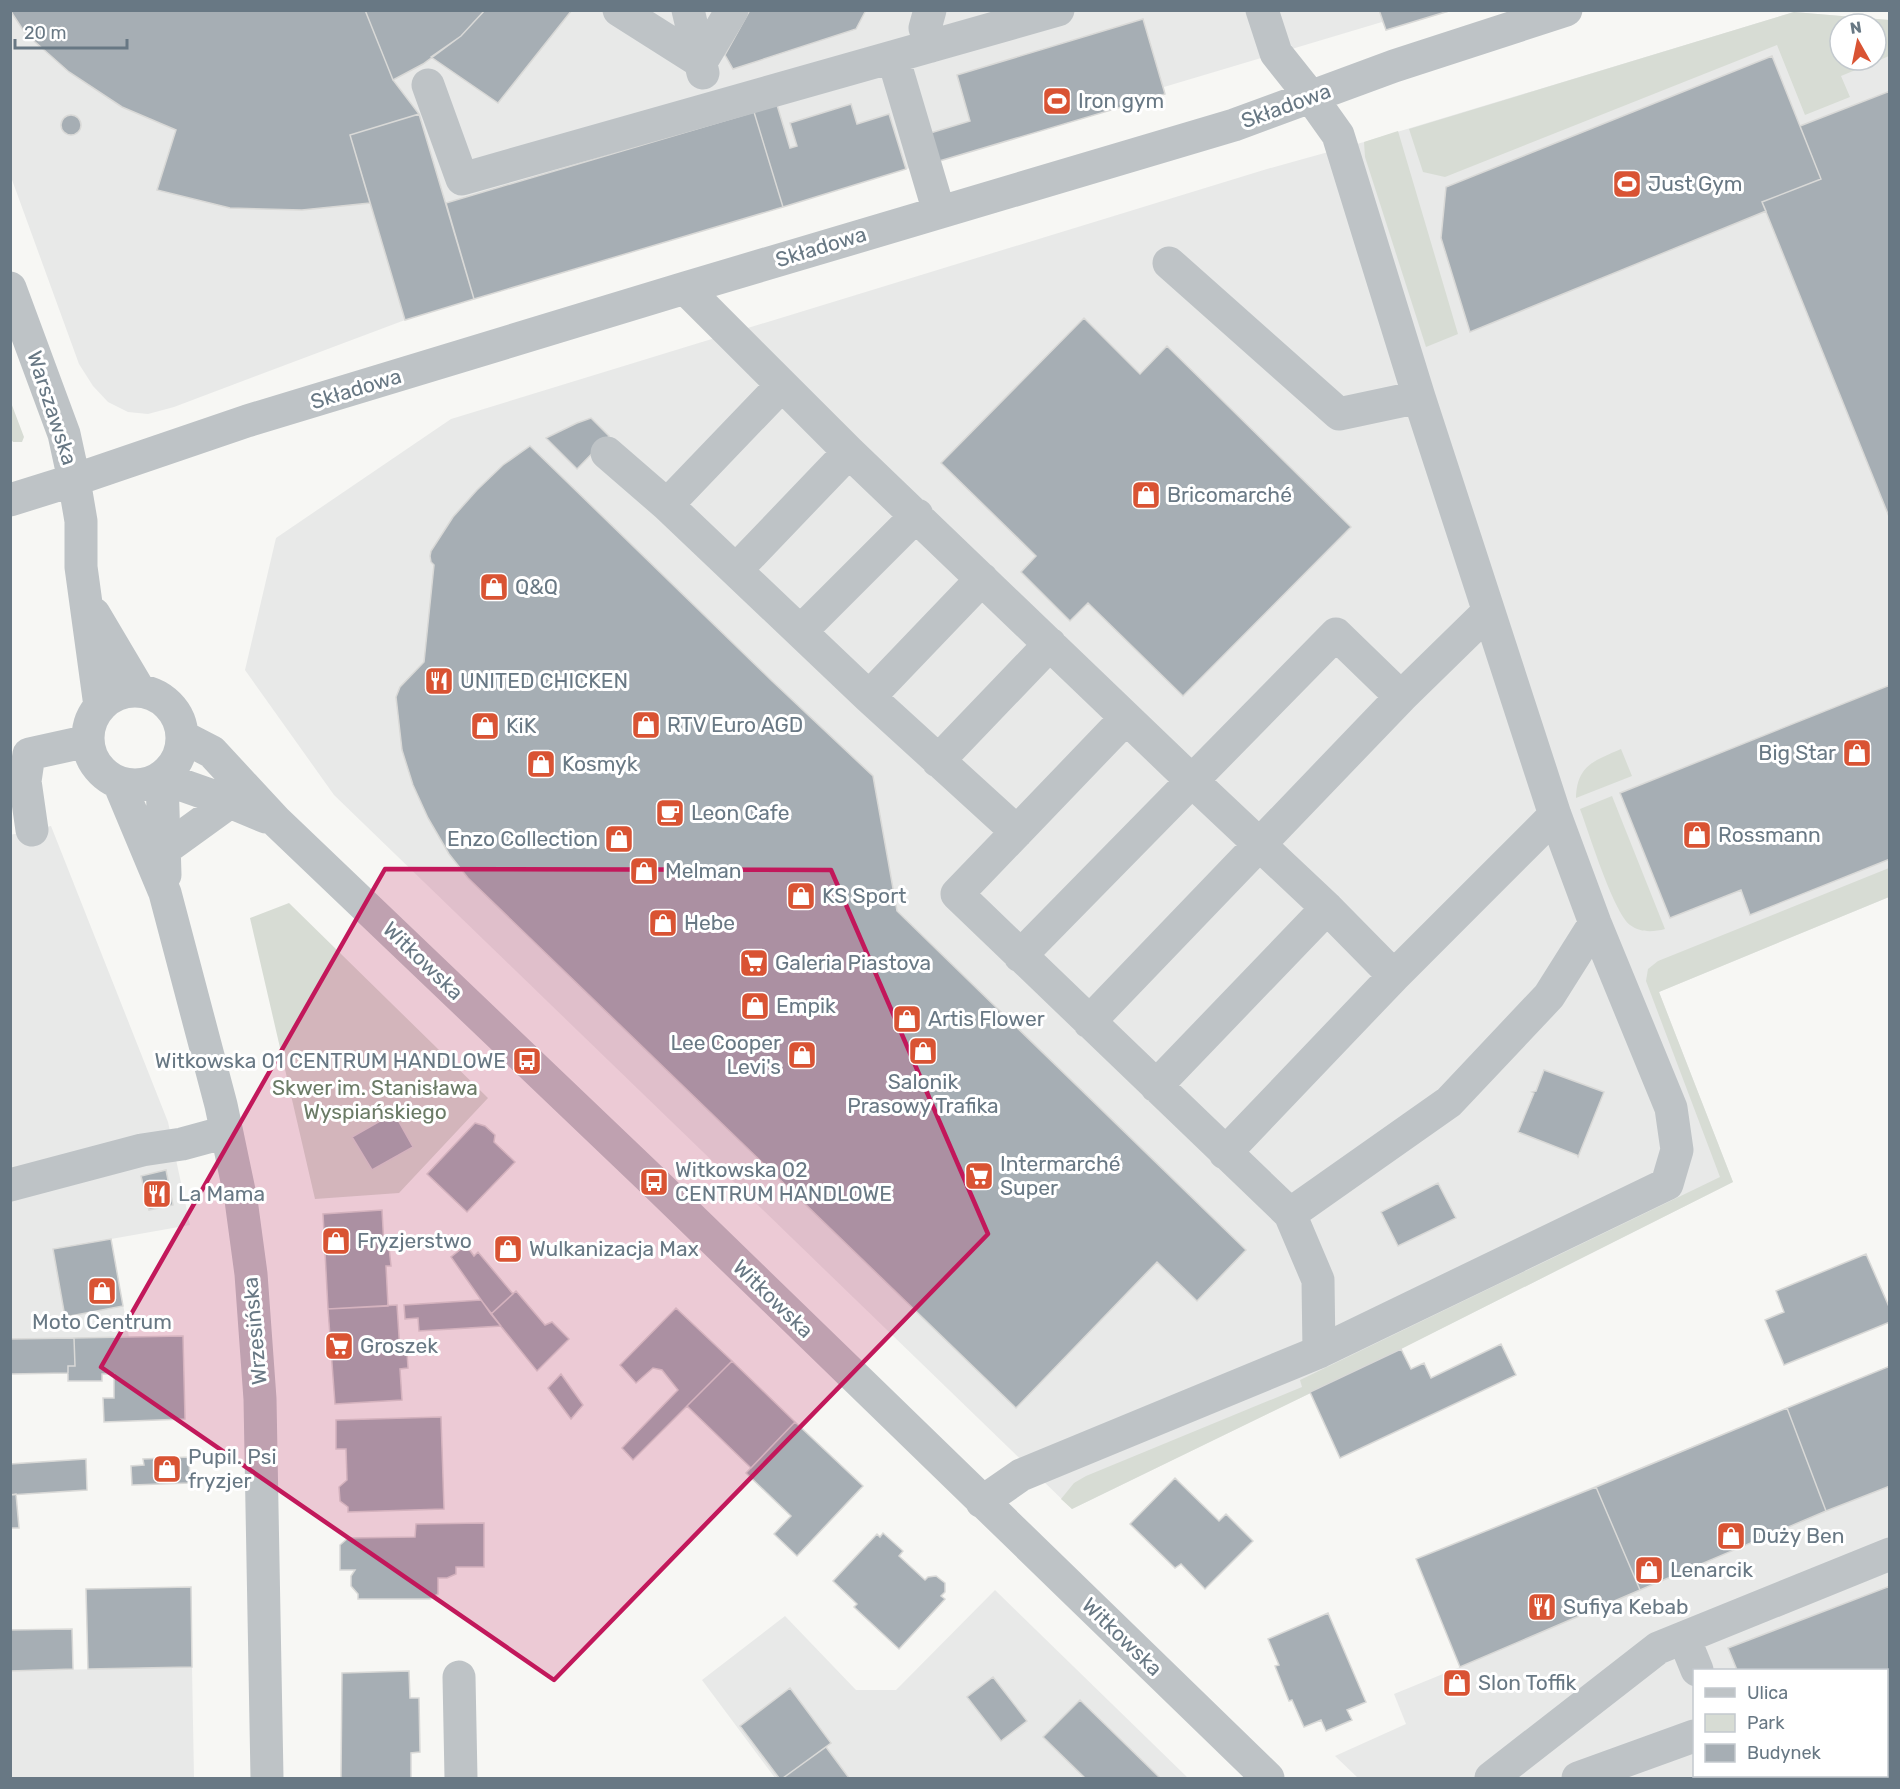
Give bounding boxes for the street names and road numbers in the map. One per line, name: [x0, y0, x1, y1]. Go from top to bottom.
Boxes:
street label: Składowa: [1238, 78, 1334, 133]
street label: Składowa: [772, 221, 869, 272]
street label: Warszawska: [22, 348, 83, 468]
street label: Składowa: [307, 363, 404, 414]
street label: Witkowska: [378, 916, 469, 1005]
street label: Witkowska: [728, 1254, 819, 1343]
street label: Wrzesińska: [237, 1276, 272, 1386]
street label: Witkowska: [1077, 1592, 1168, 1681]

